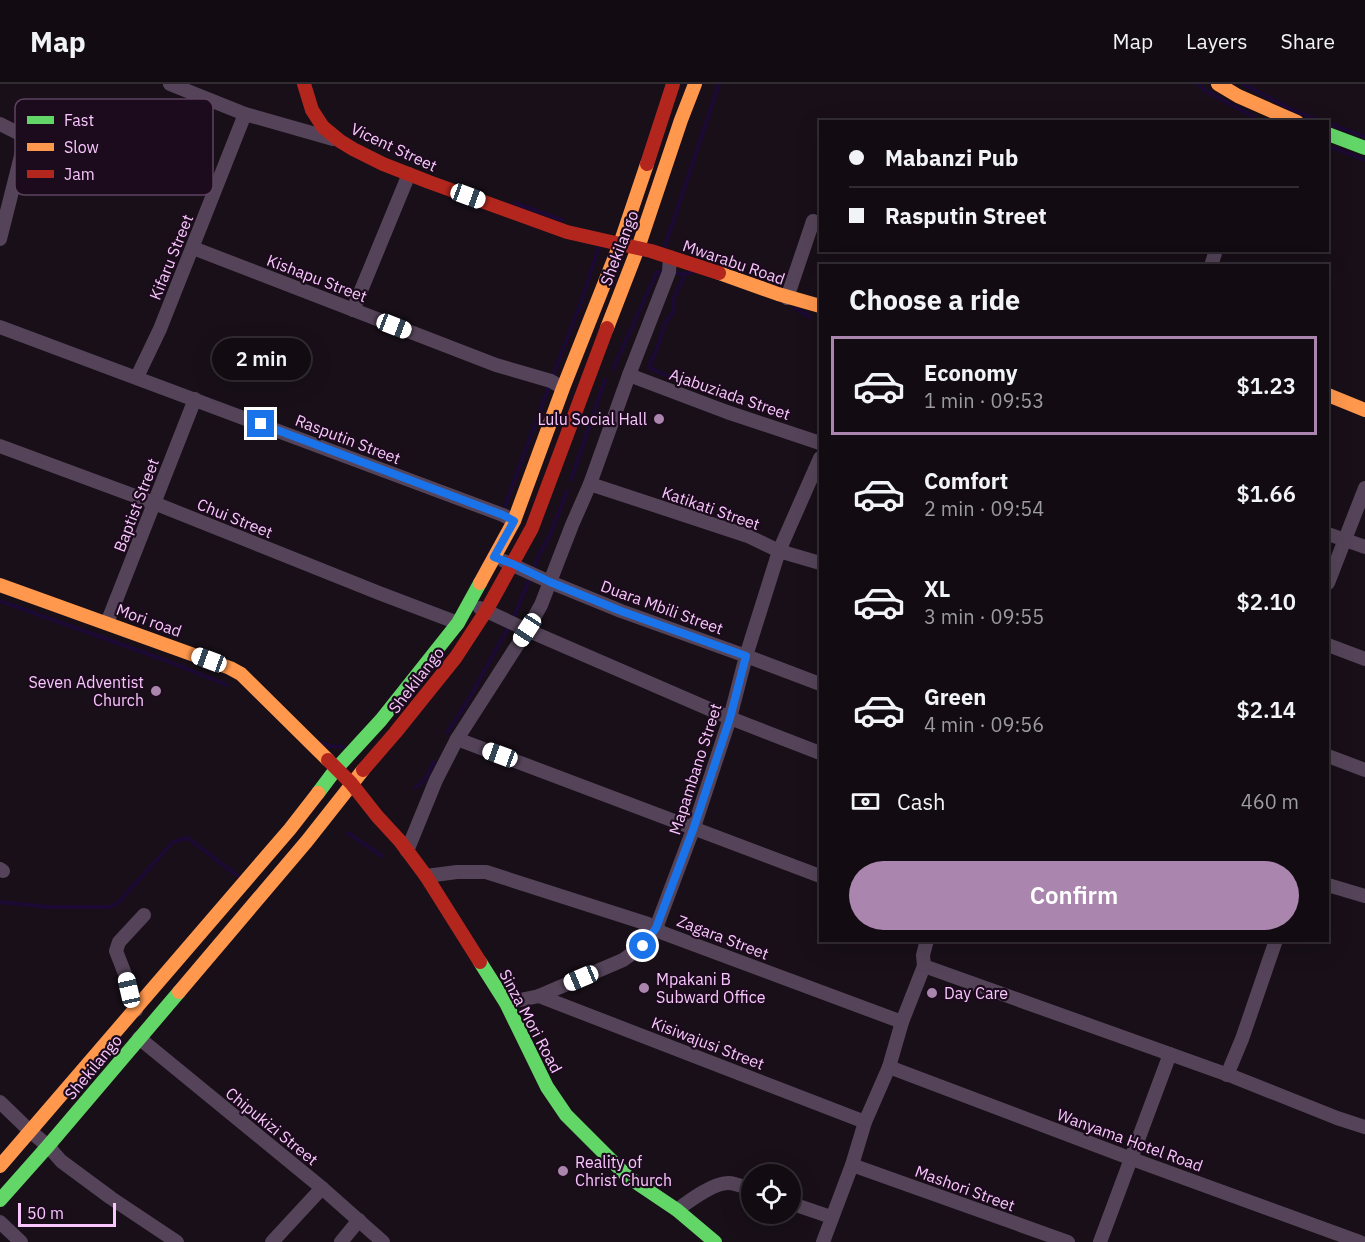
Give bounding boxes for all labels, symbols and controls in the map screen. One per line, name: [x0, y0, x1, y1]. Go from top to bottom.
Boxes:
text: Map: [30, 23, 86, 60]
text: Map: [1113, 27, 1153, 55]
text: Layers: [1186, 27, 1248, 55]
text: Share: [1281, 27, 1335, 55]
legend: [15, 99, 213, 195]
text: Fast: [64, 110, 94, 130]
street label: Vicent Street: [348, 118, 440, 176]
text: Slow: [64, 137, 99, 157]
text: Mabanzi Pub: [885, 143, 1018, 172]
text: Jam: [64, 164, 95, 184]
car: [448, 181, 488, 211]
text: Rasputin Street: [885, 201, 1047, 230]
street label: Shekilango: [596, 208, 642, 288]
street label: Kifaru Street: [145, 211, 197, 303]
street label: Mwarabu Road: [680, 235, 788, 289]
street label: Kishapu Street: [264, 250, 370, 306]
text: Choose a ride: [849, 282, 1020, 317]
car: [374, 311, 414, 341]
callout: 2 min: [212, 337, 310, 379]
text: 2 min: [236, 345, 287, 372]
text: Economy: [924, 358, 1018, 387]
icon: car: [852, 359, 906, 413]
street label: Ajabuziada Street: [667, 364, 793, 424]
text: $1.23: [1237, 371, 1296, 400]
text: 1 min · 09:53: [924, 387, 1044, 414]
place label: Lulu Social Hall: [537, 409, 647, 429]
route end: [247, 410, 274, 437]
street label: Rasputin Street: [293, 410, 403, 468]
marker: Lulu Social Hall: [652, 412, 666, 426]
street label: Baptist Street: [109, 455, 163, 555]
text: Comfort: [924, 466, 1008, 495]
icon: car: [852, 467, 906, 521]
text: $1.66: [1237, 479, 1296, 508]
street label: Katikati Street: [659, 482, 763, 534]
street label: Chui Street: [194, 494, 276, 542]
text: 2 min · 09:54: [924, 495, 1044, 522]
text: XL: [924, 574, 950, 603]
icon: car: [852, 575, 906, 629]
street label: Duara Mbili Street: [598, 576, 726, 638]
text: $2.10: [1237, 587, 1296, 616]
street label: Mori road: [114, 599, 184, 641]
text: 3 min · 09:55: [924, 603, 1044, 630]
car: [510, 610, 544, 650]
street label: Shekilango: [384, 643, 448, 717]
car: [189, 645, 229, 675]
place label: Seven Adventist Church: [29, 672, 144, 710]
text: Green: [924, 682, 986, 711]
icon: car: [852, 683, 906, 737]
marker: Seven Adventist Church: [149, 684, 163, 698]
text: $2.14: [1237, 695, 1296, 724]
street label: Mapambano Street: [664, 701, 726, 837]
text: 4 min · 09:56: [924, 711, 1044, 738]
car: [480, 740, 520, 770]
icon: cash: [849, 785, 882, 818]
text: Cash: [897, 787, 946, 816]
text: 460 m: [1241, 788, 1299, 815]
button: Confirm: [849, 861, 1299, 930]
street label: Zagara Street: [674, 910, 772, 964]
route start: [629, 932, 656, 959]
car: [561, 963, 601, 993]
street label: Sinza Mori Road: [495, 966, 567, 1076]
place label: Mpakani B Subward Office: [656, 969, 766, 1007]
car: [116, 970, 142, 1010]
marker: Mpakani B Subward Office: [637, 981, 651, 995]
place label: Day Care: [944, 983, 1008, 1003]
marker: Day Care: [925, 986, 939, 1000]
street label: Kisiwajusi Street: [649, 1012, 767, 1074]
street label: Shekilango: [60, 1030, 126, 1104]
street label: Chipukizi Street: [222, 1083, 322, 1169]
street label: Wanyama Hotel Road: [1054, 1104, 1206, 1176]
place label: Reality of Christ Church: [575, 1152, 672, 1190]
street label: Mashori Street: [912, 1161, 1018, 1215]
marker: Reality of Christ Church: [556, 1164, 570, 1178]
map controls: [741, 1164, 801, 1224]
button: locate: [741, 1164, 801, 1224]
scale bar: [18, 1200, 116, 1228]
text: 50 m: [27, 1203, 64, 1223]

